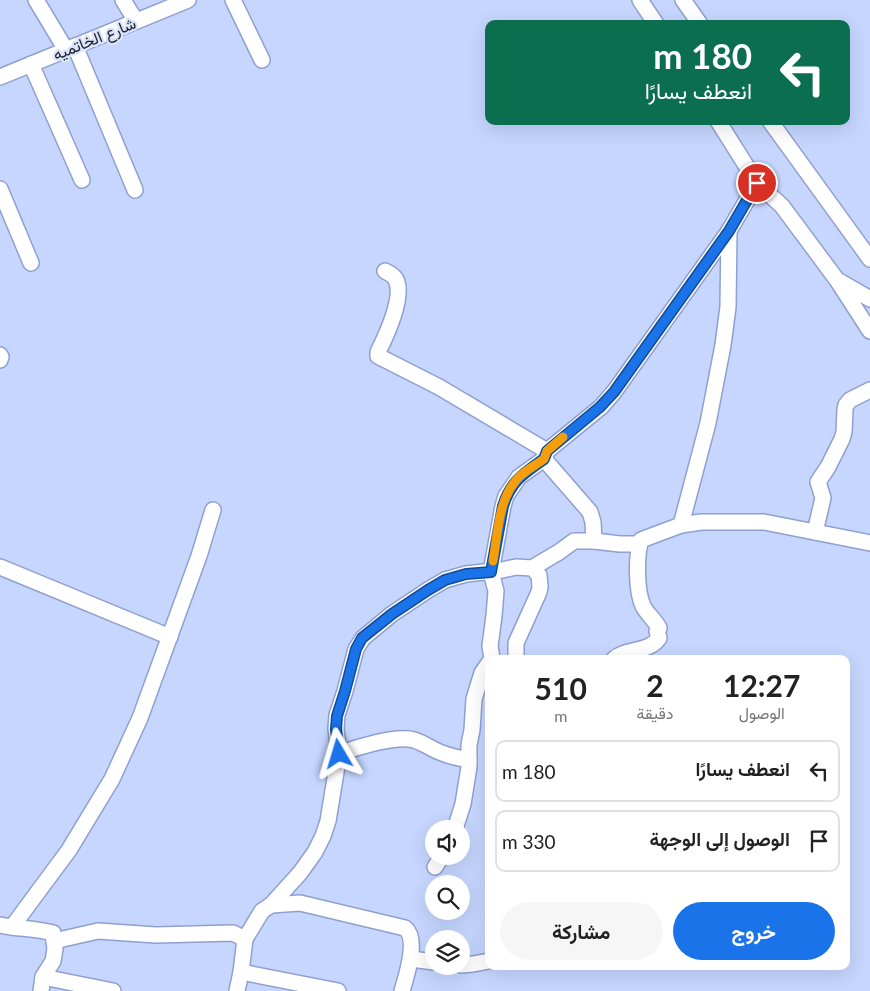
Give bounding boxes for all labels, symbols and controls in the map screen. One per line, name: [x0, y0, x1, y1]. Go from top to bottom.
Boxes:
street label: شارع الخاتميه: [50, 13, 139, 66]
text: 180 m: [653, 34, 752, 76]
icon: left: [770, 40, 835, 105]
text: انعطف يسارًا: [645, 77, 752, 104]
pin: [736, 162, 778, 204]
icon: arrive: [743, 169, 771, 197]
text: 2: [646, 667, 664, 703]
text: 12:27: [723, 667, 800, 703]
text: 510: [535, 670, 587, 706]
text: دقيقة: [636, 703, 673, 722]
text: الوصول: [739, 703, 785, 722]
text: m: [554, 706, 567, 725]
position arrow: [312, 727, 364, 779]
text: انعطف يسارًا: [695, 757, 790, 780]
icon: left: [805, 757, 833, 785]
text: 180 m: [502, 760, 556, 783]
map controls: [425, 820, 470, 975]
button: sound: [425, 820, 470, 865]
text: الوصول إلى الوجهة: [649, 827, 790, 850]
icon: arrive: [805, 827, 833, 855]
text: 330 m: [502, 830, 556, 853]
button: search: [425, 875, 470, 920]
button: مشاركة: [500, 902, 663, 960]
button: خروج: [673, 902, 835, 960]
button: layers: [425, 930, 470, 975]

